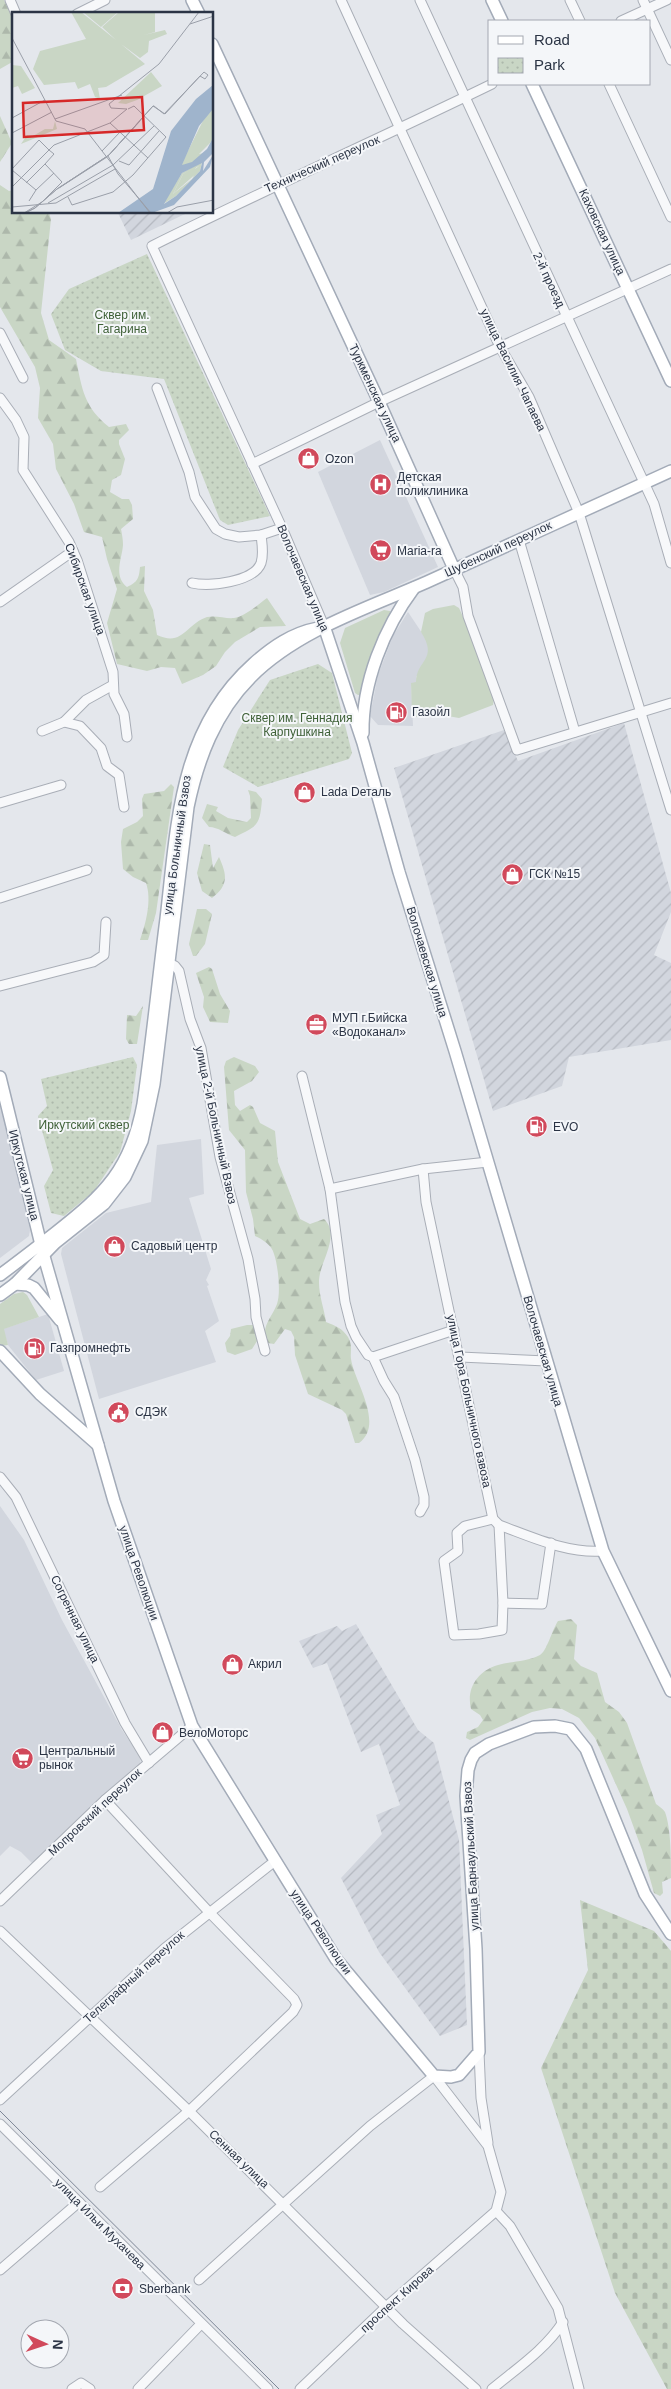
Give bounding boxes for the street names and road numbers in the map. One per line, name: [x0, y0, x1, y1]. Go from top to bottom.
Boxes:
street label: Технический переулок: [262, 132, 382, 196]
street label: Каховская улица: [576, 187, 628, 278]
street label: 2-й проезд: [530, 250, 568, 310]
street label: улица Василия Чапаева: [477, 306, 549, 434]
street label: Туркменская улица: [346, 342, 404, 445]
street label: Шубенский переулок: [442, 518, 554, 580]
street label: Волочаевская улица: [274, 522, 332, 634]
street label: Сибирская улица: [62, 541, 108, 637]
street label: улица Больничный Взвоз: [160, 774, 194, 916]
street label: Волочаевская улица: [404, 905, 451, 1019]
street label: улица 2-й Больничный Взвоз: [192, 1045, 240, 1206]
street label: Иркутская улица: [6, 1128, 42, 1222]
street label: Волочаевская улица: [520, 1294, 566, 1408]
street label: улица Гора Больничного взвоза: [444, 1313, 494, 1489]
street label: улица Революции: [116, 1524, 162, 1622]
street label: Согренная улица: [48, 1573, 102, 1665]
street label: Мопровский переулок: [46, 1765, 145, 1859]
street label: улица Барнаульский Взвоз: [460, 1781, 482, 1931]
street label: улица Революции: [287, 1887, 355, 1977]
street label: Телеграфный переулок: [81, 1928, 188, 2026]
street label: Сенная улица: [206, 2127, 272, 2191]
street label: улица Ильи Мухачева: [52, 2176, 148, 2272]
street label: проспект Кирова: [358, 2262, 437, 2335]

